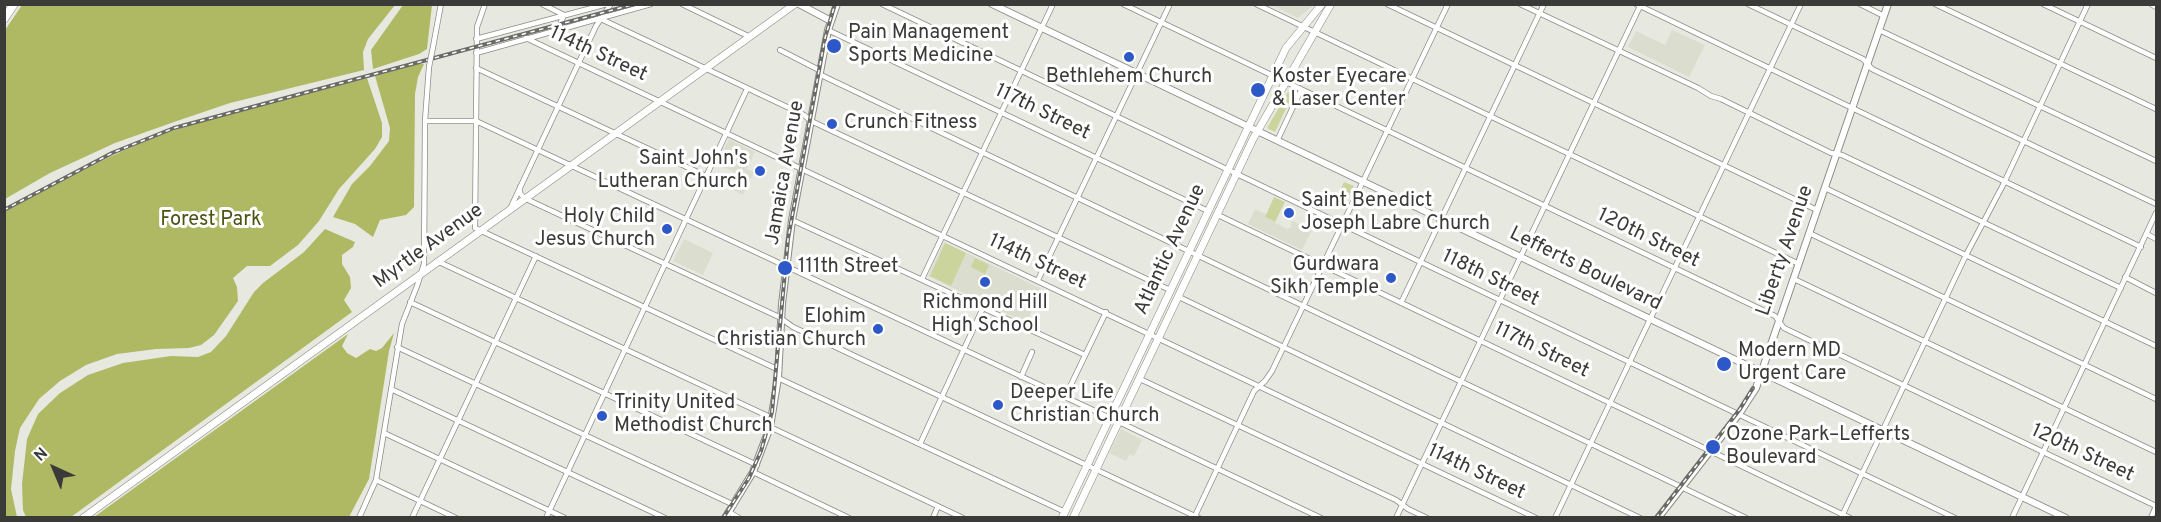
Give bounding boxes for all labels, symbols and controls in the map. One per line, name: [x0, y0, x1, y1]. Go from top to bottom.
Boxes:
street label: 114th Street: [545, 22, 651, 88]
place label: Pain Management Sports Medicine: [848, 22, 1009, 69]
marker: Pain Management Sports Medicine: [825, 37, 843, 55]
marker: Bethlehem Church: [1122, 50, 1136, 64]
place label: Bethlehem Church: [1046, 66, 1212, 90]
place label: Koster Eyecare & Laser Center: [1272, 66, 1407, 113]
street label: 117th Street: [991, 80, 1093, 146]
marker: Koster Eyecare & Laser Center: [1249, 81, 1267, 99]
street label: Jamaica Avenue: [761, 99, 811, 247]
place label: Crunch Fitness: [844, 112, 977, 136]
marker: Crunch Fitness: [825, 117, 839, 131]
place label: Saint John's Lutheran Church: [598, 148, 748, 195]
marker: Saint John's Lutheran Church: [753, 164, 767, 178]
street label: Atlantic Avenue: [1130, 181, 1212, 319]
street label: Liberty Avenue: [1752, 183, 1820, 319]
place label: Saint Benedict Joseph Labre Church: [1301, 190, 1490, 237]
street label: Myrtle Avenue: [369, 199, 489, 295]
street label: 120th Street: [1593, 204, 1703, 274]
place label: Holy Child Jesus Church: [535, 206, 655, 253]
marker: Saint Benedict Joseph Labre Church: [1282, 206, 1296, 220]
park label: Forest Park: [160, 209, 262, 233]
marker: Holy Child Jesus Church: [660, 222, 674, 236]
street label: Lefferts Boulevard: [1505, 223, 1665, 317]
street label: 114th Street: [984, 230, 1090, 296]
street label: 118th Street: [1438, 245, 1542, 313]
place label: Gurdwara Sikh Temple: [1270, 254, 1379, 301]
place label: 111th Street: [798, 256, 899, 280]
marker: 111th Street: [776, 259, 794, 277]
marker: Gurdwara Sikh Temple: [1384, 271, 1398, 285]
marker: Richmond Hill High School: [978, 275, 992, 289]
place label: Richmond Hill High School: [922, 292, 1048, 339]
place label: Elohim Christian Church: [716, 306, 866, 353]
street label: 117th Street: [1490, 318, 1592, 384]
marker: Elohim Christian Church: [871, 322, 885, 336]
place label: Modern MD Urgent Care: [1738, 340, 1846, 387]
marker: Modern MD Urgent Care: [1715, 355, 1733, 373]
place label: Deeper Life Christian Church: [1010, 382, 1160, 429]
place label: Trinity United Methodist Church: [614, 392, 773, 439]
marker: Deeper Life Christian Church: [991, 398, 1005, 412]
marker: Trinity United Methodist Church: [595, 409, 609, 423]
street label: 120th Street: [2027, 420, 2137, 488]
place label: Ozone Park–Lefferts Boulevard: [1726, 424, 1910, 471]
north arrow: [24, 438, 84, 498]
marker: Ozone Park–Lefferts Boulevard: [1704, 438, 1722, 456]
street label: 114th Street: [1423, 440, 1529, 506]
text: N: [30, 444, 53, 466]

